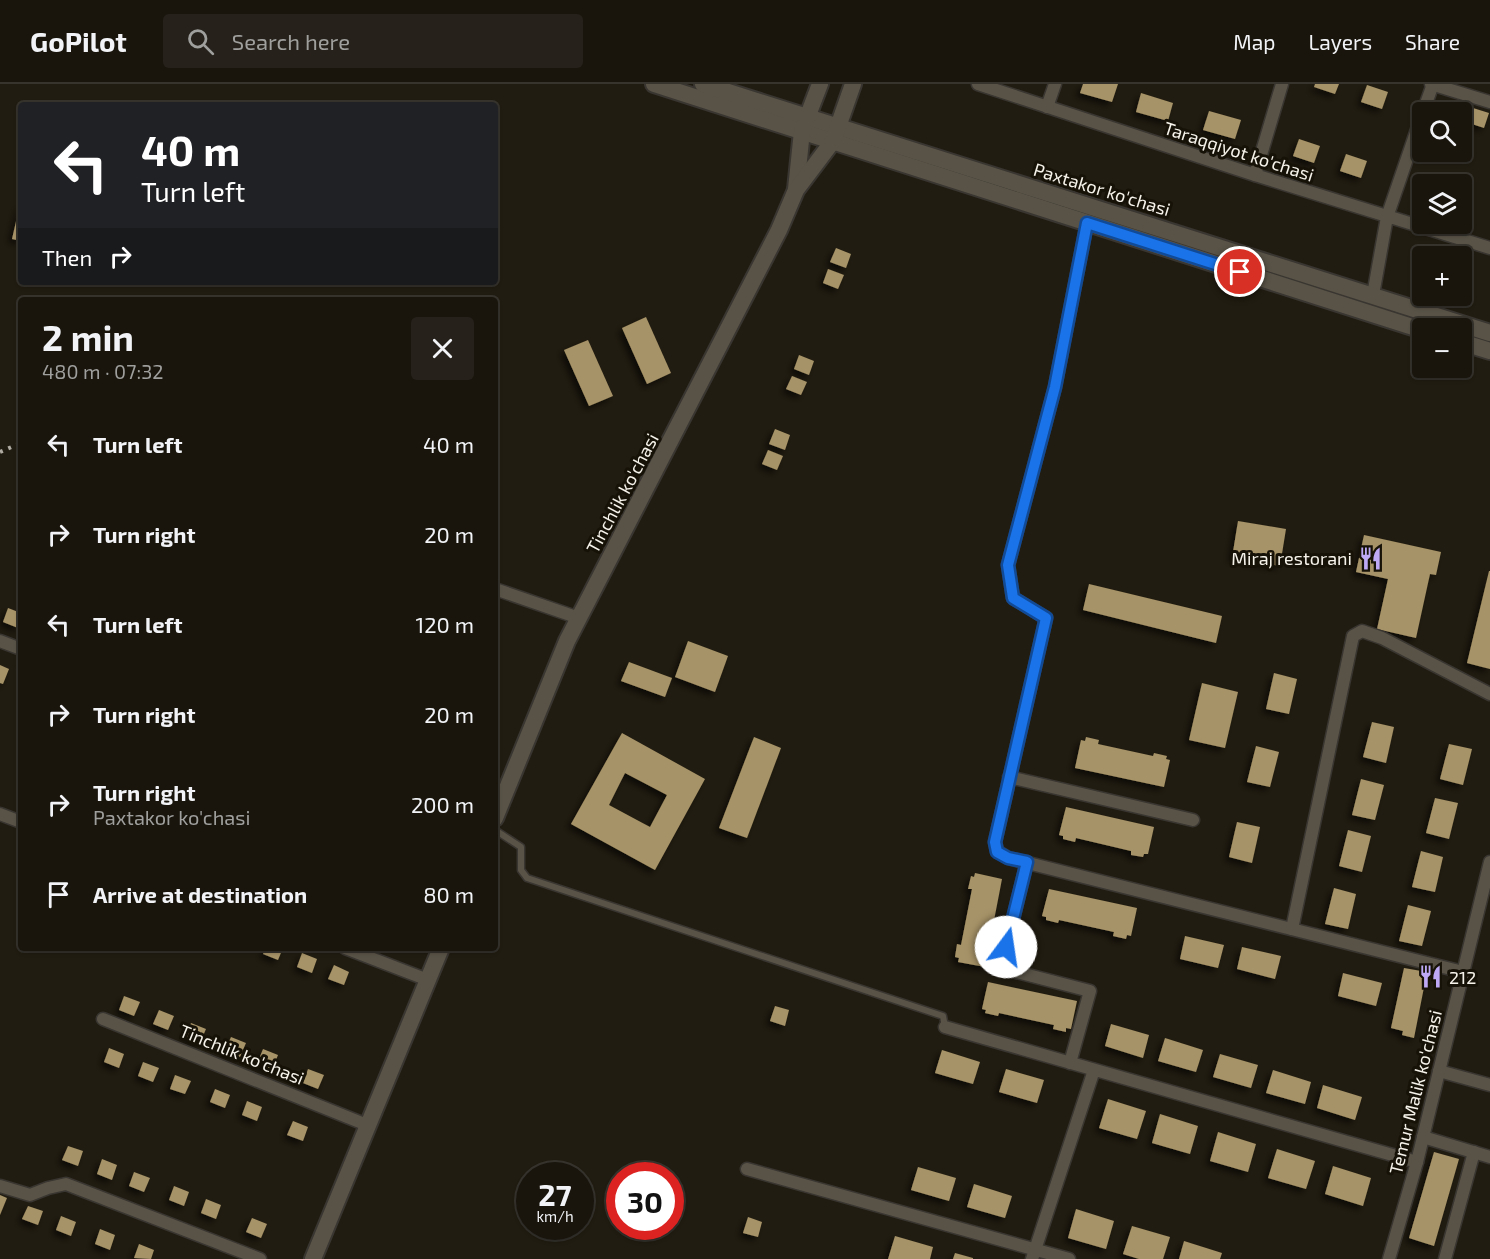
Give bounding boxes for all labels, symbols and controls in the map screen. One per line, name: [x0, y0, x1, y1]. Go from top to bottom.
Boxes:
search box: [163, 14, 583, 68]
text: GoPilot: [30, 24, 127, 58]
icon: search: [184, 25, 217, 58]
text: Search here: [232, 28, 350, 54]
text: Map: [1233, 29, 1275, 54]
text: Layers: [1308, 29, 1372, 54]
text: Share: [1405, 29, 1460, 54]
map controls: [1412, 102, 1472, 378]
button: search: [1412, 102, 1472, 162]
street label: Taraqqiyot ko'chasi: [1161, 116, 1317, 186]
text: 40 m: [141, 124, 240, 174]
icon: left: [42, 126, 120, 204]
street label: Paxtakor ko'chasi: [1031, 158, 1173, 220]
button: layers: [1412, 174, 1472, 234]
text: Turn left: [141, 175, 245, 207]
icon: right: [104, 240, 137, 273]
text: Then: [42, 244, 92, 270]
pin: [1214, 246, 1265, 297]
button: +: [1412, 246, 1472, 306]
icon: arrive: [1223, 255, 1256, 288]
text: 2 min: [42, 315, 134, 358]
button: close: [411, 317, 474, 380]
button: −: [1412, 318, 1472, 378]
text: 480 m · 07:32: [42, 359, 164, 383]
icon: left: [42, 428, 75, 461]
street label: Tinchlik ko'chasi: [581, 429, 663, 557]
text: Turn left: [93, 431, 182, 457]
text: 40 m: [423, 431, 474, 457]
icon: right: [42, 518, 75, 551]
text: Turn right: [93, 521, 195, 547]
text: 20 m: [424, 521, 474, 547]
restaurant icon: Miraj restorani: [1357, 545, 1383, 571]
place label: Miraj restorani: [1231, 547, 1352, 569]
icon: left: [42, 608, 75, 641]
text: Turn left: [93, 611, 182, 637]
text: 120 m: [415, 611, 474, 637]
icon: right: [42, 698, 75, 731]
text: Turn right: [93, 701, 195, 727]
text: 20 m: [424, 701, 474, 727]
text: Turn right: [93, 779, 195, 805]
icon: right: [42, 788, 75, 821]
text: 200 m: [411, 791, 474, 817]
text: Paxtakor ko'chasi: [93, 805, 250, 829]
icon: arrive: [42, 878, 75, 911]
text: Arrive at destination: [93, 881, 307, 907]
text: 80 m: [423, 881, 474, 907]
position arrow: [974, 915, 1038, 979]
restaurant icon: 212: [1418, 964, 1444, 990]
place label: 212: [1449, 966, 1476, 988]
street label: Temur Malik ko'chasi: [1384, 1008, 1446, 1176]
street label: Tinchlik ko'chasi: [176, 1019, 308, 1089]
speed limit sign: 30: [606, 1162, 684, 1240]
text: 27: [538, 1176, 572, 1212]
text: km/h: [536, 1207, 574, 1225]

